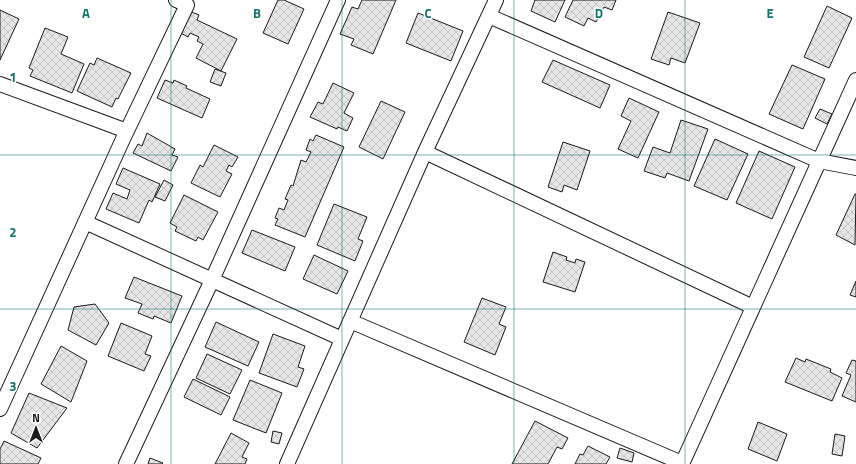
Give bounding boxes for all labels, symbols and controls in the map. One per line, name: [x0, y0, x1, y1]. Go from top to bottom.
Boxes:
text: A: [82, 3, 90, 23]
text: B: [253, 3, 261, 23]
text: C: [424, 3, 432, 23]
text: D: [595, 3, 603, 23]
text: E: [766, 3, 774, 23]
text: 1: [9, 67, 17, 87]
text: 2: [9, 222, 17, 242]
text: 3: [9, 376, 17, 396]
north arrow: [16, 408, 56, 448]
text: N: [32, 410, 40, 426]

